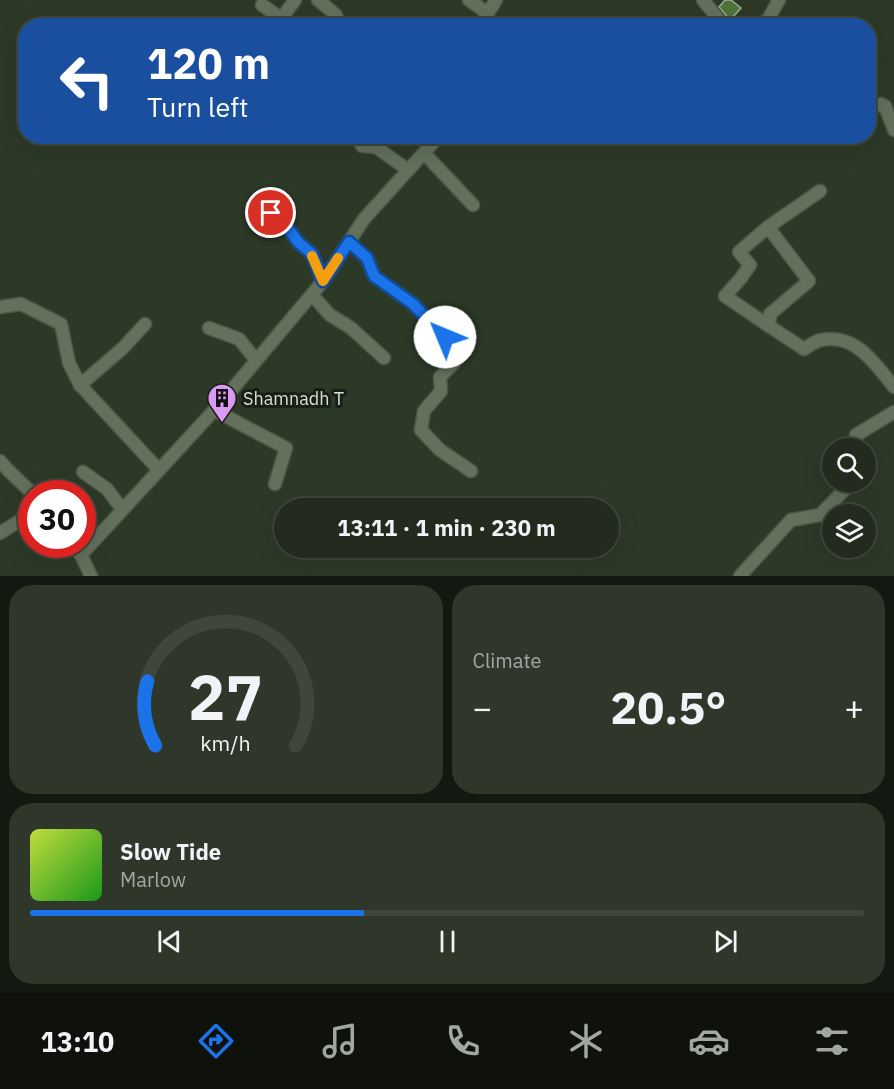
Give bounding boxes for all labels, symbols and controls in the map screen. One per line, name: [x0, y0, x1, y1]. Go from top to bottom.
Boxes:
text: 120 m: [147, 36, 270, 91]
icon: left: [48, 42, 126, 120]
text: Turn left: [147, 89, 248, 124]
pin: [245, 187, 296, 238]
icon: arrive: [254, 196, 287, 229]
position arrow: [413, 305, 477, 369]
building icon: Shamnadh T: [206, 382, 238, 424]
place label: Shamnadh T: [243, 387, 344, 410]
map controls: [822, 438, 876, 558]
button: search: [822, 438, 876, 492]
speed limit sign: 30: [18, 480, 96, 558]
button: layers: [822, 504, 876, 558]
text: 13:11 · 1 min · 230 m: [337, 513, 556, 542]
text: Climate: [473, 647, 541, 674]
text: 27: [188, 656, 263, 737]
text: 20.5°: [610, 678, 726, 736]
text: −: [473, 686, 492, 729]
text: +: [844, 686, 864, 729]
text: km/h: [201, 730, 251, 758]
text: Slow Tide: [120, 837, 221, 866]
text: Marlow: [120, 866, 186, 893]
icon: previous: [153, 925, 186, 958]
icon: pause: [431, 925, 464, 958]
icon: next: [709, 925, 742, 958]
icon: directions: [195, 1020, 237, 1062]
icon: music: [319, 1020, 361, 1062]
icon: phone: [442, 1020, 484, 1062]
icon: climate: [565, 1020, 607, 1062]
icon: car: [688, 1020, 730, 1062]
icon: filters: [811, 1020, 853, 1062]
text: 13:10: [41, 1024, 114, 1059]

